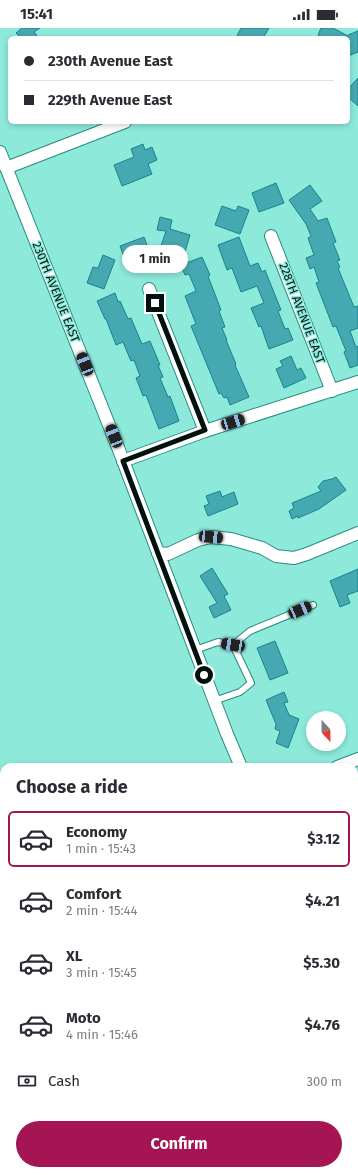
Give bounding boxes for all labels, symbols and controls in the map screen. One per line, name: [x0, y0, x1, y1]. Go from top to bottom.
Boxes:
text: 15:41: [20, 5, 53, 23]
text: 230th Avenue East: [48, 52, 173, 70]
text: 229th Avenue East: [48, 91, 172, 109]
street label: 230TH AVENUE EAST: [29, 240, 83, 345]
callout: 1 min: [122, 245, 188, 273]
text: 1 min: [139, 251, 171, 266]
street label: 228TH AVENUE EAST: [276, 260, 328, 366]
route end: [146, 294, 164, 312]
car: [75, 351, 95, 377]
car: [220, 413, 246, 431]
car: [104, 423, 124, 449]
car: [199, 530, 223, 544]
car: [287, 600, 313, 620]
car: [220, 637, 246, 653]
route start: [195, 666, 213, 684]
north arrow: [306, 711, 346, 751]
map controls: [306, 711, 346, 751]
text: Choose a ride: [16, 776, 128, 798]
icon: car: [18, 821, 54, 857]
text: Economy: [66, 823, 127, 841]
text: $3.12: [307, 830, 340, 848]
text: 1 min · 15:43: [66, 841, 136, 856]
icon: car: [18, 883, 54, 919]
text: Comfort: [66, 885, 122, 903]
text: $4.21: [305, 892, 340, 910]
text: 2 min · 15:44: [66, 903, 137, 918]
icon: car: [18, 945, 54, 981]
text: XL: [66, 947, 82, 965]
text: $5.30: [303, 954, 340, 972]
text: 3 min · 15:45: [66, 965, 137, 980]
icon: car: [18, 1007, 54, 1043]
text: Moto: [66, 1009, 101, 1027]
text: $4.76: [304, 1016, 340, 1034]
text: 4 min · 15:46: [66, 1027, 138, 1042]
icon: cash: [16, 1070, 38, 1092]
text: Cash: [48, 1072, 80, 1090]
text: 300 m: [306, 1074, 342, 1089]
button: Confirm: [16, 1121, 342, 1167]

